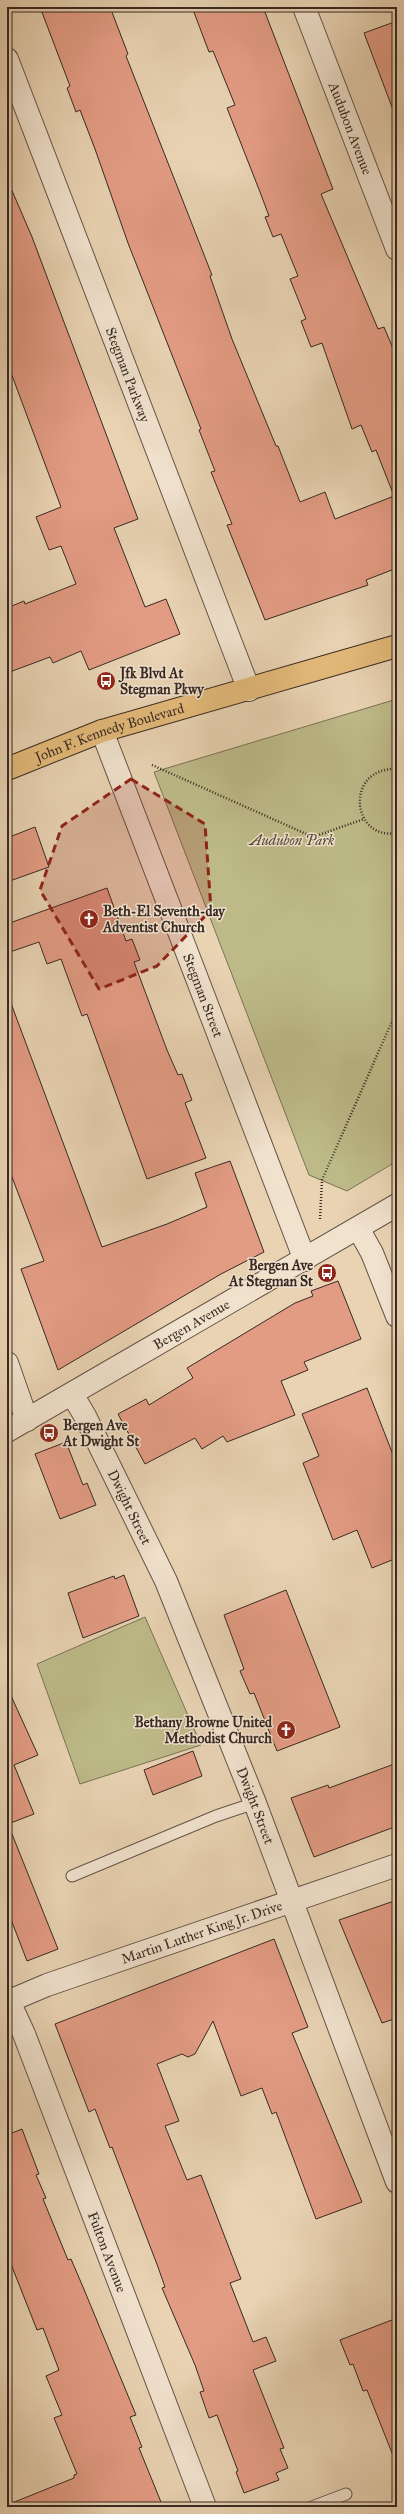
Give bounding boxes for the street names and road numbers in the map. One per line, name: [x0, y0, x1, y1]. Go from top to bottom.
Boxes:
street label: Audubon Avenue: [325, 79, 376, 177]
street label: Stegman Parkway: [102, 325, 154, 425]
street label: John F. Kennedy Boulevard: [31, 699, 186, 767]
street label: Stegman Street: [180, 951, 227, 1040]
street label: Bergen Avenue: [150, 1295, 233, 1353]
street label: Dwight Street: [104, 1467, 155, 1547]
street label: Dwight Street: [233, 1764, 278, 1846]
street label: Martin Luther King Jr. Drive: [119, 1896, 285, 1967]
street label: Fulton Avenue: [84, 2209, 131, 2295]

